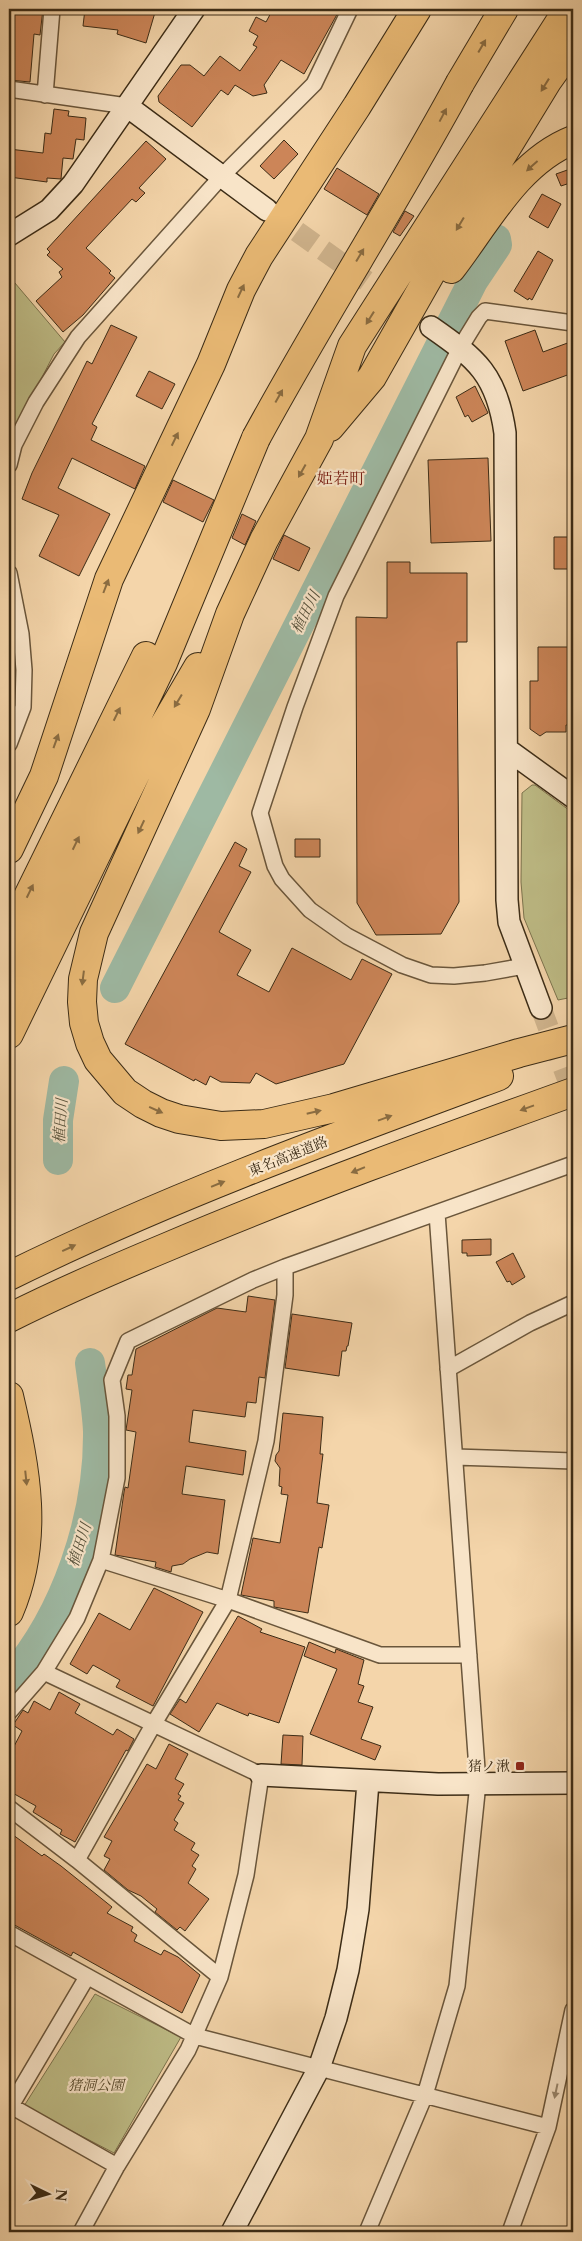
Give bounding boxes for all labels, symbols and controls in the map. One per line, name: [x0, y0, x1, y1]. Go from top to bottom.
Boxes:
one-way arrow: [477, 40, 486, 53]
one-way arrow: [541, 79, 550, 92]
one-way arrow: [439, 108, 447, 122]
one-way arrow: [527, 160, 539, 172]
one-way arrow: [456, 217, 465, 230]
one-way arrow: [356, 248, 365, 261]
one-way arrow: [238, 284, 246, 298]
one-way arrow: [365, 312, 375, 325]
one-way arrow: [275, 388, 283, 403]
one-way arrow: [171, 432, 179, 446]
one-way arrow: [297, 464, 306, 477]
district label: 姫若町: [317, 468, 365, 488]
one-way arrow: [102, 578, 110, 593]
water label: 植田川: [286, 586, 325, 636]
one-way arrow: [174, 694, 183, 707]
one-way arrow: [113, 706, 121, 721]
one-way arrow: [53, 733, 60, 748]
one-way arrow: [137, 820, 145, 834]
one-way arrow: [72, 836, 80, 850]
one-way arrow: [26, 884, 34, 898]
one-way arrow: [79, 971, 87, 987]
water label: 植田川: [49, 1096, 71, 1144]
one-way arrow: [520, 1105, 535, 1112]
one-way arrow: [149, 1107, 163, 1115]
one-way arrow: [307, 1108, 323, 1116]
one-way arrow: [378, 1114, 393, 1122]
street label: 東名高速道路: [246, 1132, 330, 1180]
one-way arrow: [350, 1166, 365, 1174]
one-way arrow: [211, 1180, 225, 1188]
one-way arrow: [62, 1244, 76, 1252]
one-way arrow: [22, 1470, 30, 1486]
water label: 植田川: [63, 1519, 96, 1569]
place label: 猪ノ湫: [468, 1757, 510, 1775]
marker: 猪ノ湫: [514, 1760, 526, 1772]
park label: 猪洞公園: [68, 2076, 126, 2094]
one-way arrow: [552, 2084, 560, 2099]
north arrow: [22, 2168, 72, 2218]
text: N: [51, 2188, 70, 2202]

